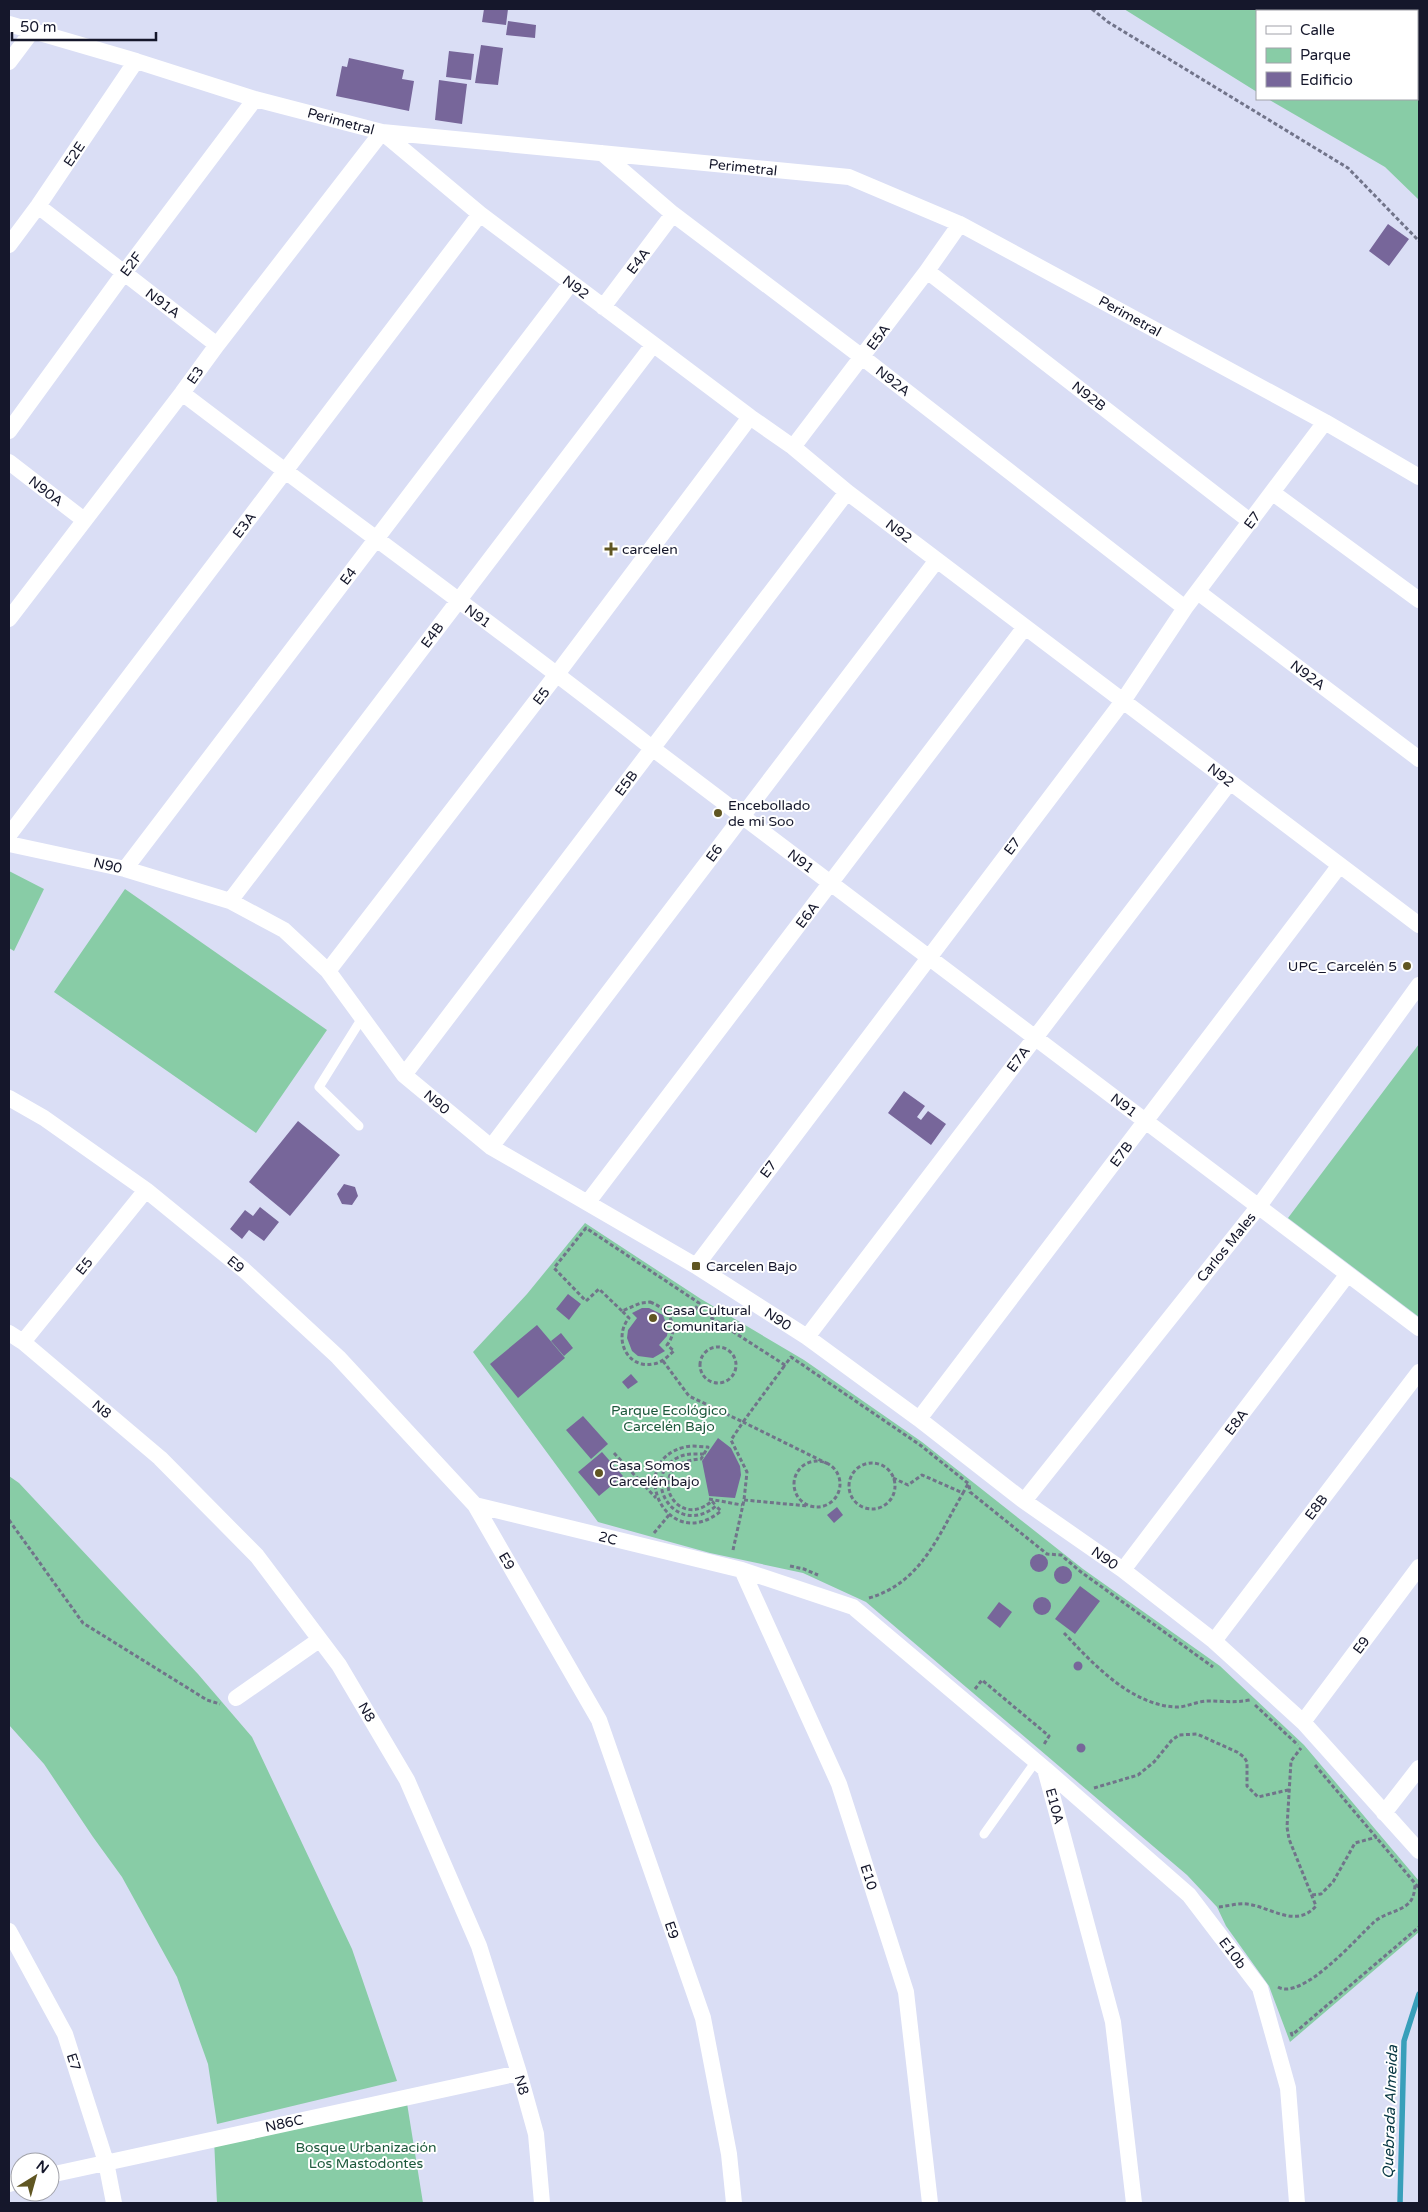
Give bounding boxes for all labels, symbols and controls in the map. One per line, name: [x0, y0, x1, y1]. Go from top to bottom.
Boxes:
scale bar: [12, 10, 156, 42]
legend: [1256, 10, 1418, 100]
text: 50 m: [20, 18, 57, 36]
text: Calle: [1300, 21, 1335, 39]
text: Parque: [1300, 46, 1351, 64]
text: Edificio: [1300, 71, 1353, 89]
street label: Perimetral: [305, 104, 376, 139]
street label: E2E: [60, 138, 89, 170]
street label: Perimetral: [708, 155, 778, 180]
street label: E4A: [623, 245, 654, 278]
street label: E2F: [117, 248, 146, 280]
street label: N92: [559, 272, 592, 303]
street label: N91A: [142, 285, 184, 322]
street label: Perimetral: [1096, 292, 1164, 341]
street label: E5A: [863, 321, 894, 354]
street label: E3: [183, 363, 207, 387]
street label: N92A: [872, 363, 913, 400]
street label: N92B: [1068, 378, 1109, 415]
street label: N90A: [25, 473, 66, 510]
street label: E7: [1240, 508, 1265, 532]
street label: E3A: [229, 509, 260, 542]
street label: N92: [882, 516, 915, 547]
place label: carcelen: [622, 541, 678, 558]
marker: carcelen: [604, 542, 618, 556]
street label: E4: [336, 564, 361, 588]
street label: N91: [461, 601, 494, 632]
street label: E4B: [417, 619, 447, 651]
street label: N92A: [1287, 657, 1329, 694]
street label: E5: [529, 684, 554, 709]
street label: N92: [1204, 760, 1237, 791]
street label: E5B: [611, 767, 641, 799]
place label: Encebollado de mi Soo: [728, 797, 810, 830]
marker: Encebollado de mi Soo: [712, 807, 724, 819]
street label: E7: [1000, 834, 1025, 858]
street label: E6: [702, 841, 727, 865]
street label: N91: [784, 846, 817, 877]
street label: N90: [92, 854, 124, 877]
street label: E6A: [792, 899, 823, 932]
place label: UPC_Carcelén 5: [1288, 958, 1397, 975]
marker: UPC_Carcelén 5: [1401, 960, 1413, 972]
street label: E7A: [1003, 1043, 1034, 1076]
street label: N90: [420, 1087, 453, 1118]
street label: N91: [1107, 1090, 1140, 1121]
street label: E7B: [1106, 1138, 1136, 1170]
street label: E7: [756, 1157, 781, 1181]
street label: Carlos Males: [1193, 1209, 1260, 1286]
street label: E9: [223, 1252, 248, 1277]
street label: E5: [72, 1254, 97, 1279]
place label: Carcelen Bajo: [706, 1258, 797, 1275]
marker: Carcelen Bajo: [690, 1260, 702, 1272]
place label: Casa Cultural Comunitaria: [663, 1302, 751, 1335]
street label: N90: [761, 1304, 795, 1335]
marker: Casa Cultural Comunitaria: [647, 1312, 659, 1324]
street label: N8: [89, 1396, 115, 1422]
park label: Parque Ecológico Carcelén Bajo: [611, 1402, 727, 1435]
street label: E8A: [1221, 1406, 1252, 1439]
place label: Casa Somos Carcelén bajo: [609, 1457, 699, 1490]
marker: Casa Somos Carcelén bajo: [593, 1467, 605, 1479]
street label: E8B: [1301, 1491, 1331, 1523]
street label: 2C: [597, 1528, 619, 1549]
street label: N90: [1088, 1543, 1122, 1574]
street label: E9: [495, 1549, 518, 1573]
street label: E9: [1349, 1633, 1374, 1657]
street label: N8: [354, 1699, 379, 1725]
street label: E10A: [1042, 1786, 1068, 1826]
street label: E10: [856, 1862, 881, 1893]
street label: E9: [661, 1919, 682, 1941]
street label: E10b: [1215, 1934, 1250, 1973]
water label: Quebrada Almeida: [1379, 2044, 1401, 2179]
street label: E7: [63, 2051, 84, 2073]
street label: N8: [511, 2073, 533, 2097]
street label: N86C: [263, 2111, 305, 2136]
park label: Bosque Urbanización Los Mastodontes: [295, 2139, 437, 2172]
north arrow: [10, 2152, 60, 2202]
text: N: [33, 2157, 52, 2177]

